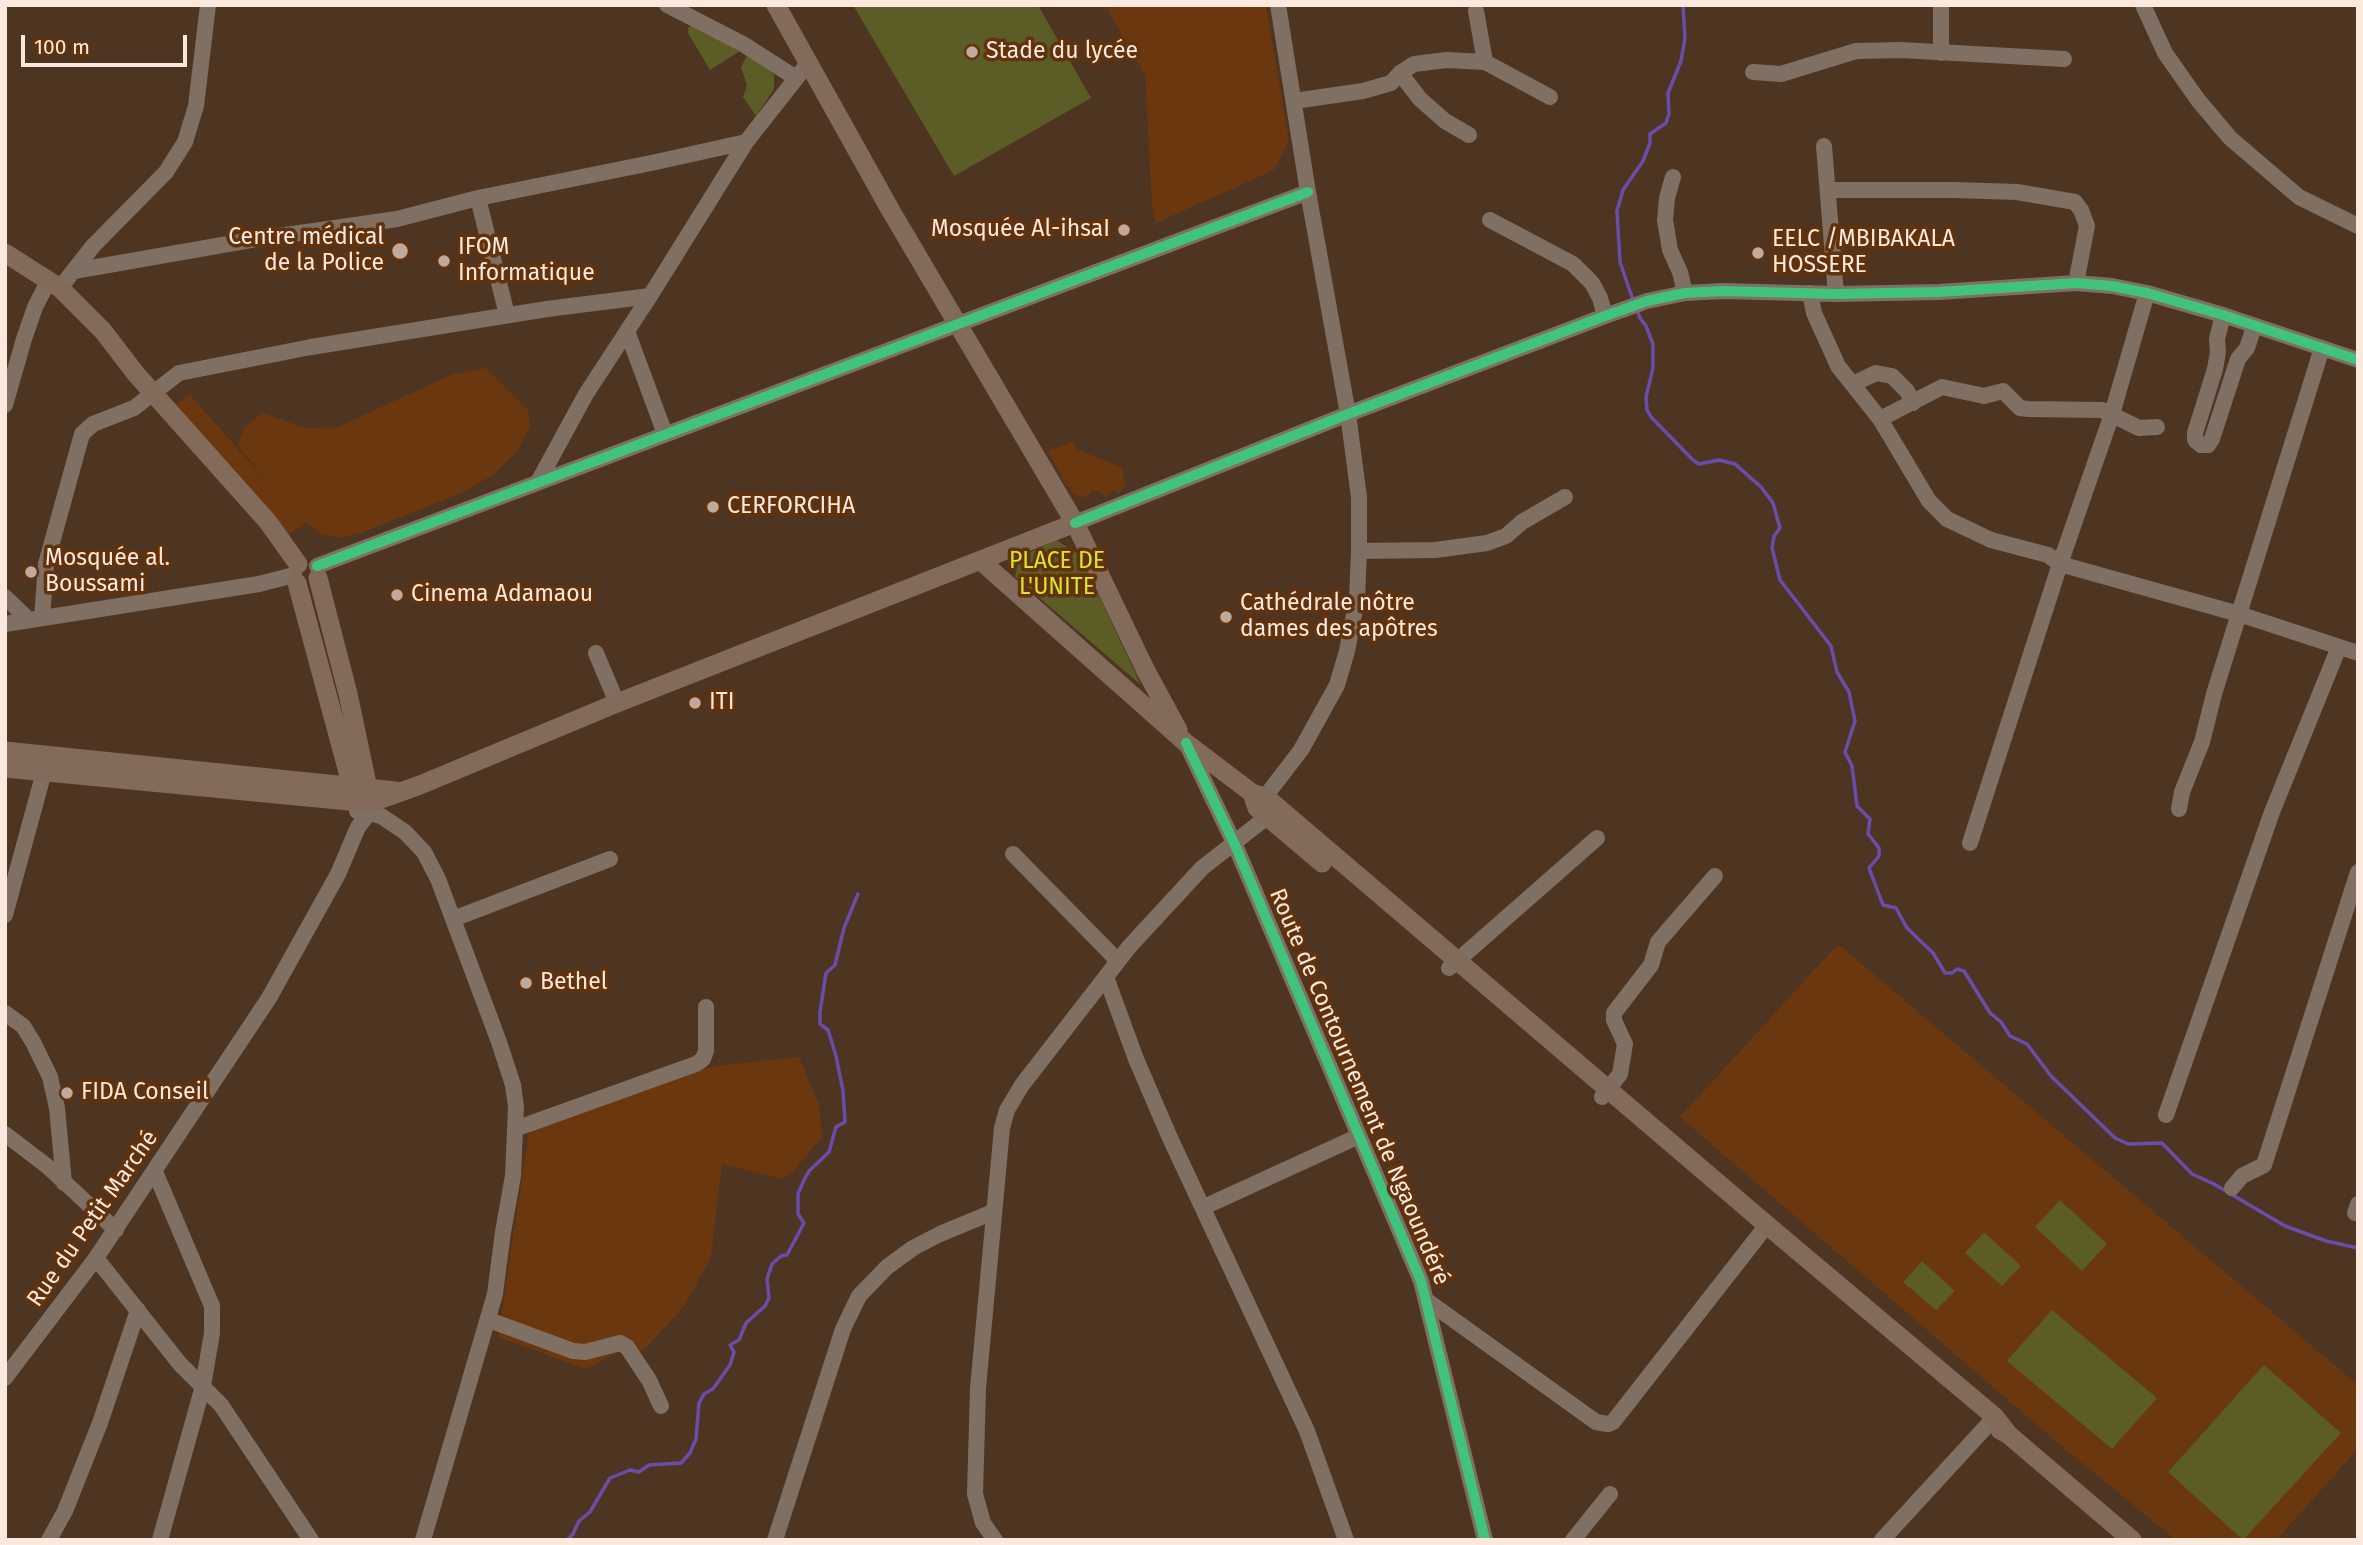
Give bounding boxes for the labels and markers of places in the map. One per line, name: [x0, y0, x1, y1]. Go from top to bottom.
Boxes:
place label: Stade du lycée: [986, 38, 1138, 66]
marker: Stade du lycée: [964, 44, 980, 60]
place label: Mosquée Al-ihsaI: [931, 216, 1110, 244]
marker: Mosquée Al-ihsaI: [1116, 222, 1132, 238]
place label: Centre médical de la Police: [228, 224, 384, 278]
place label: EELC /MBIBAKALA HOSSERE: [1772, 226, 1955, 280]
place label: IFOM Informatique: [458, 234, 595, 288]
marker: Centre médical de la Police: [390, 241, 410, 261]
marker: EELC /MBIBAKALA HOSSERE: [1750, 245, 1766, 261]
marker: IFOM Informatique: [436, 253, 452, 269]
place label: CERFORCIHA: [727, 493, 855, 521]
marker: CERFORCIHA: [705, 499, 721, 515]
place label: Mosquée al. Boussami: [45, 545, 170, 599]
marker: Mosquée al. Boussami: [23, 564, 39, 580]
place label: Cinema Adamaou: [411, 581, 593, 609]
marker: Cinema Adamaou: [389, 587, 405, 603]
place label: Cathédrale nôtre dames des apôtres: [1240, 590, 1438, 644]
marker: Cathédrale nôtre dames des apôtres: [1218, 609, 1234, 625]
place label: ITI: [709, 689, 734, 717]
marker: ITI: [687, 695, 703, 711]
place label: Bethel: [540, 969, 608, 997]
marker: Bethel: [518, 975, 534, 991]
place label: FIDA Conseil: [81, 1079, 209, 1107]
marker: FIDA Conseil: [59, 1085, 75, 1101]

